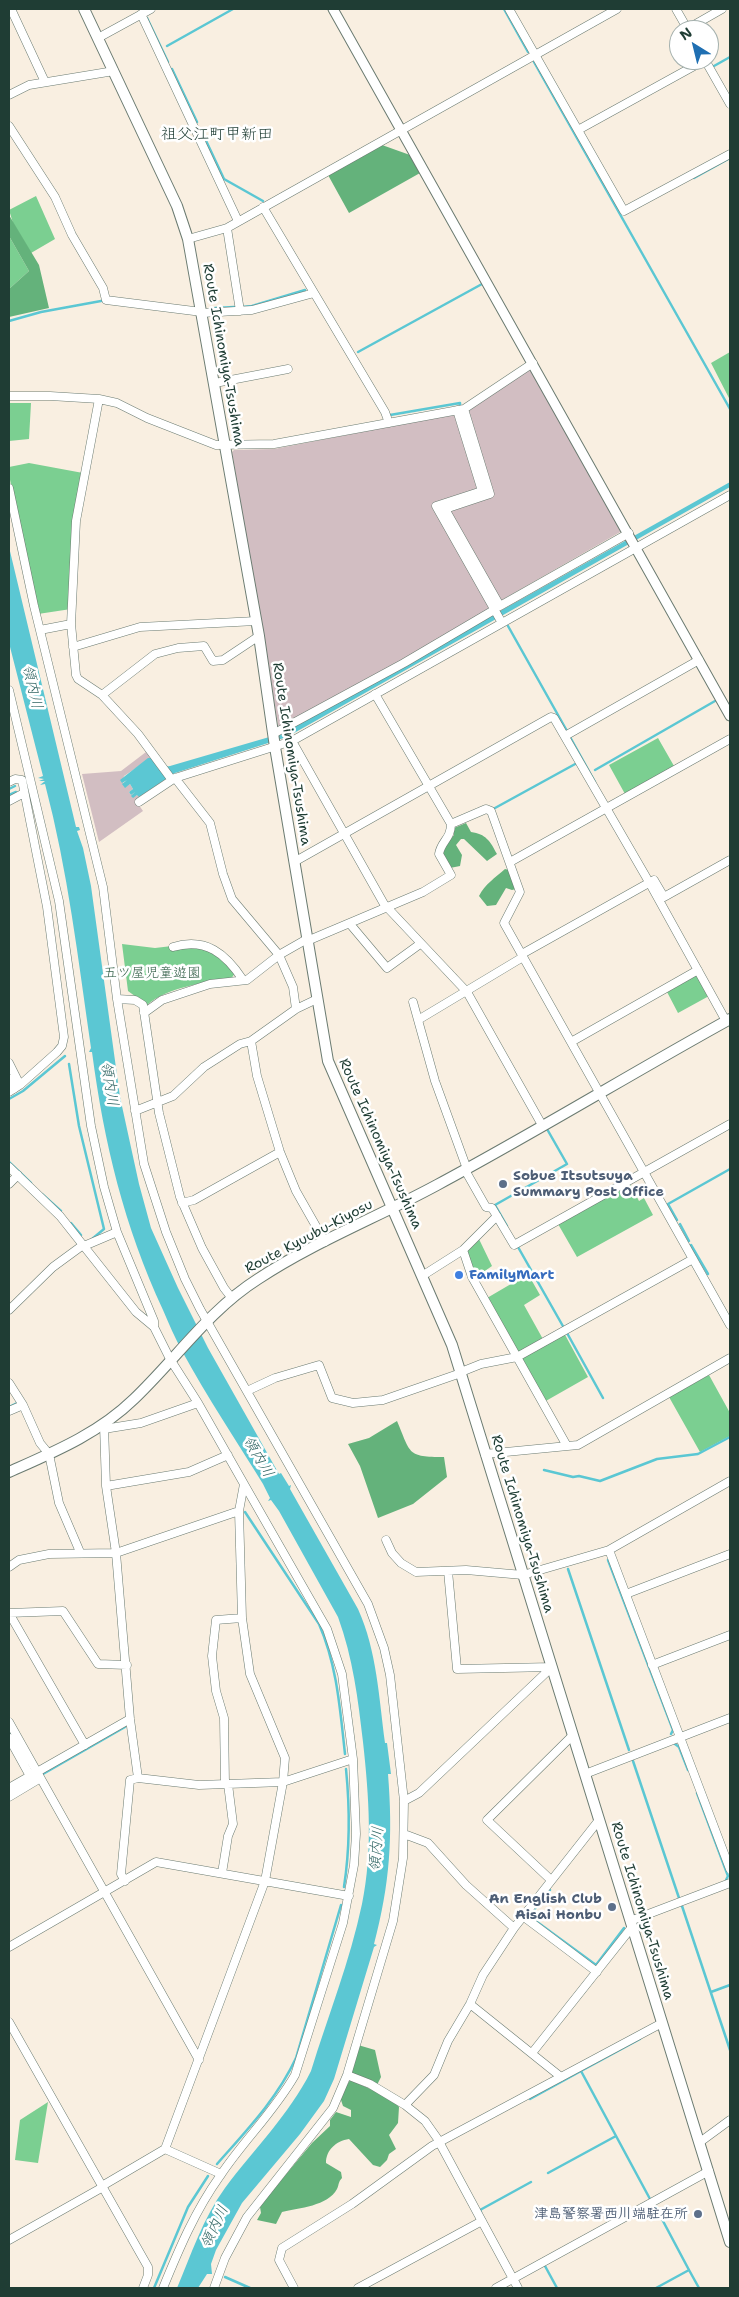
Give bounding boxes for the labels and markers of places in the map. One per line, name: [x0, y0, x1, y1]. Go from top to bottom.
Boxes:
place label: Sobue Itsutsuya Summary Post Office: [513, 1168, 664, 1200]
marker: Sobue Itsutsuya Summary Post Office: [497, 1178, 509, 1190]
place label: FamilyMart: [469, 1267, 554, 1283]
marker: FamilyMart: [453, 1269, 465, 1281]
place label: An English Club Aisai Honbu: [489, 1891, 602, 1924]
marker: An English Club Aisai Honbu: [606, 1901, 618, 1913]
place label: 津島警察署西川端駐在所: [534, 2206, 688, 2222]
marker: 津島警察署西川端駐在所: [692, 2208, 704, 2220]

